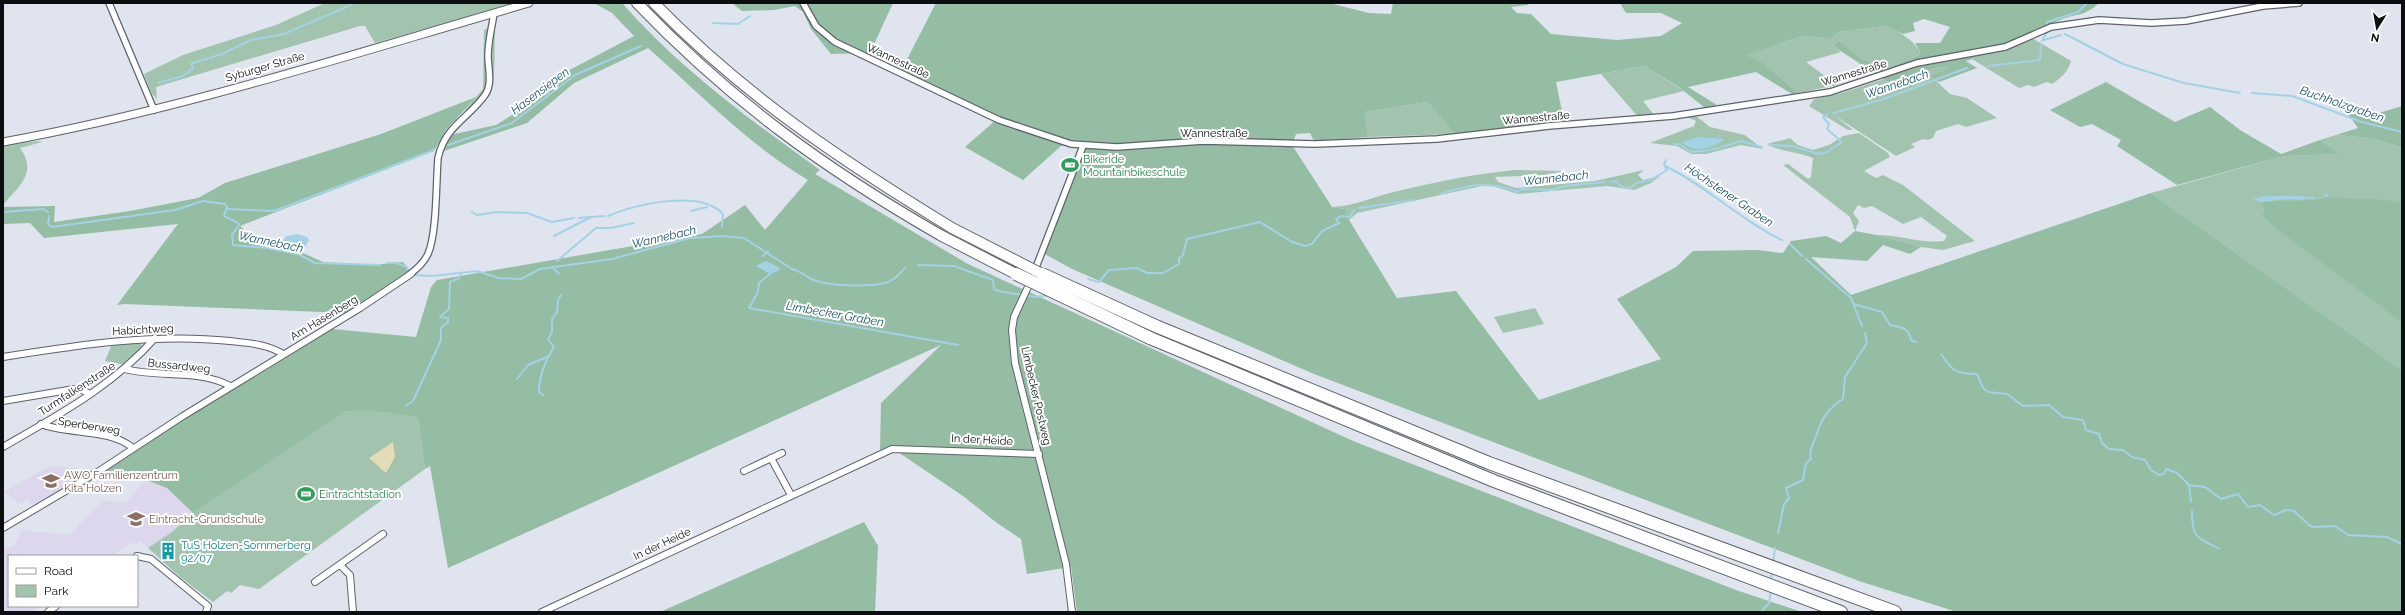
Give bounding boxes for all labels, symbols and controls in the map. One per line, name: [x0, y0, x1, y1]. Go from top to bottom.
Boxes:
north arrow: [2357, 8, 2397, 48]
text: N: [2370, 30, 2381, 45]
street label: Wannestraße: [865, 41, 932, 81]
street label: Syburger Straße: [224, 49, 307, 85]
street label: Wannestraße: [1820, 57, 1889, 89]
water label: Hasensiepen: [508, 64, 572, 117]
water label: Wannebach: [1864, 67, 1931, 101]
water label: Buchholzgraben: [2298, 83, 2386, 125]
street label: Wannestraße: [1502, 109, 1571, 127]
street label: Wannestraße: [1180, 127, 1248, 140]
place label: Bikeride Mountainbikeschule: [1083, 153, 1186, 179]
sports icon: Bikeride Mountainbikeschule: [1060, 155, 1080, 175]
water label: Höchstener Graben: [1682, 160, 1776, 230]
water label: Wannebach: [1523, 168, 1590, 188]
water label: Wannebach: [630, 223, 698, 251]
water label: Wannebach: [237, 228, 305, 256]
street label: Am Hasenberg: [288, 293, 360, 343]
water label: Limbecker Graben: [785, 299, 885, 330]
street label: Habichtweg: [112, 322, 174, 338]
street label: Limbecker Postweg: [1018, 345, 1054, 447]
street label: Bussardweg: [147, 356, 211, 376]
street label: Turmfalkenstraße: [36, 359, 118, 419]
street label: Sperberweg: [57, 415, 121, 437]
street label: In der Heide: [951, 432, 1014, 448]
place label: AWO Familienzentrum Kita Holzen: [64, 469, 178, 495]
school or university icon: AWO Familienzentrum Kita Holzen: [41, 471, 61, 491]
sports icon: Eintrachtstadion: [296, 484, 316, 504]
place label: Eintrachtstadion: [319, 488, 401, 501]
school or university icon: Eintracht-Grundschule: [126, 509, 146, 529]
place label: Eintracht-Grundschule: [149, 513, 264, 526]
street label: In der Heide: [631, 525, 693, 563]
place label: TuS Holzen-Sommerberg 92/07: [181, 539, 311, 565]
building icon: TuS Holzen-Sommerberg 92/07: [158, 541, 178, 561]
legend: [8, 555, 138, 607]
text: Road: [44, 564, 73, 578]
text: Park: [44, 584, 69, 598]

